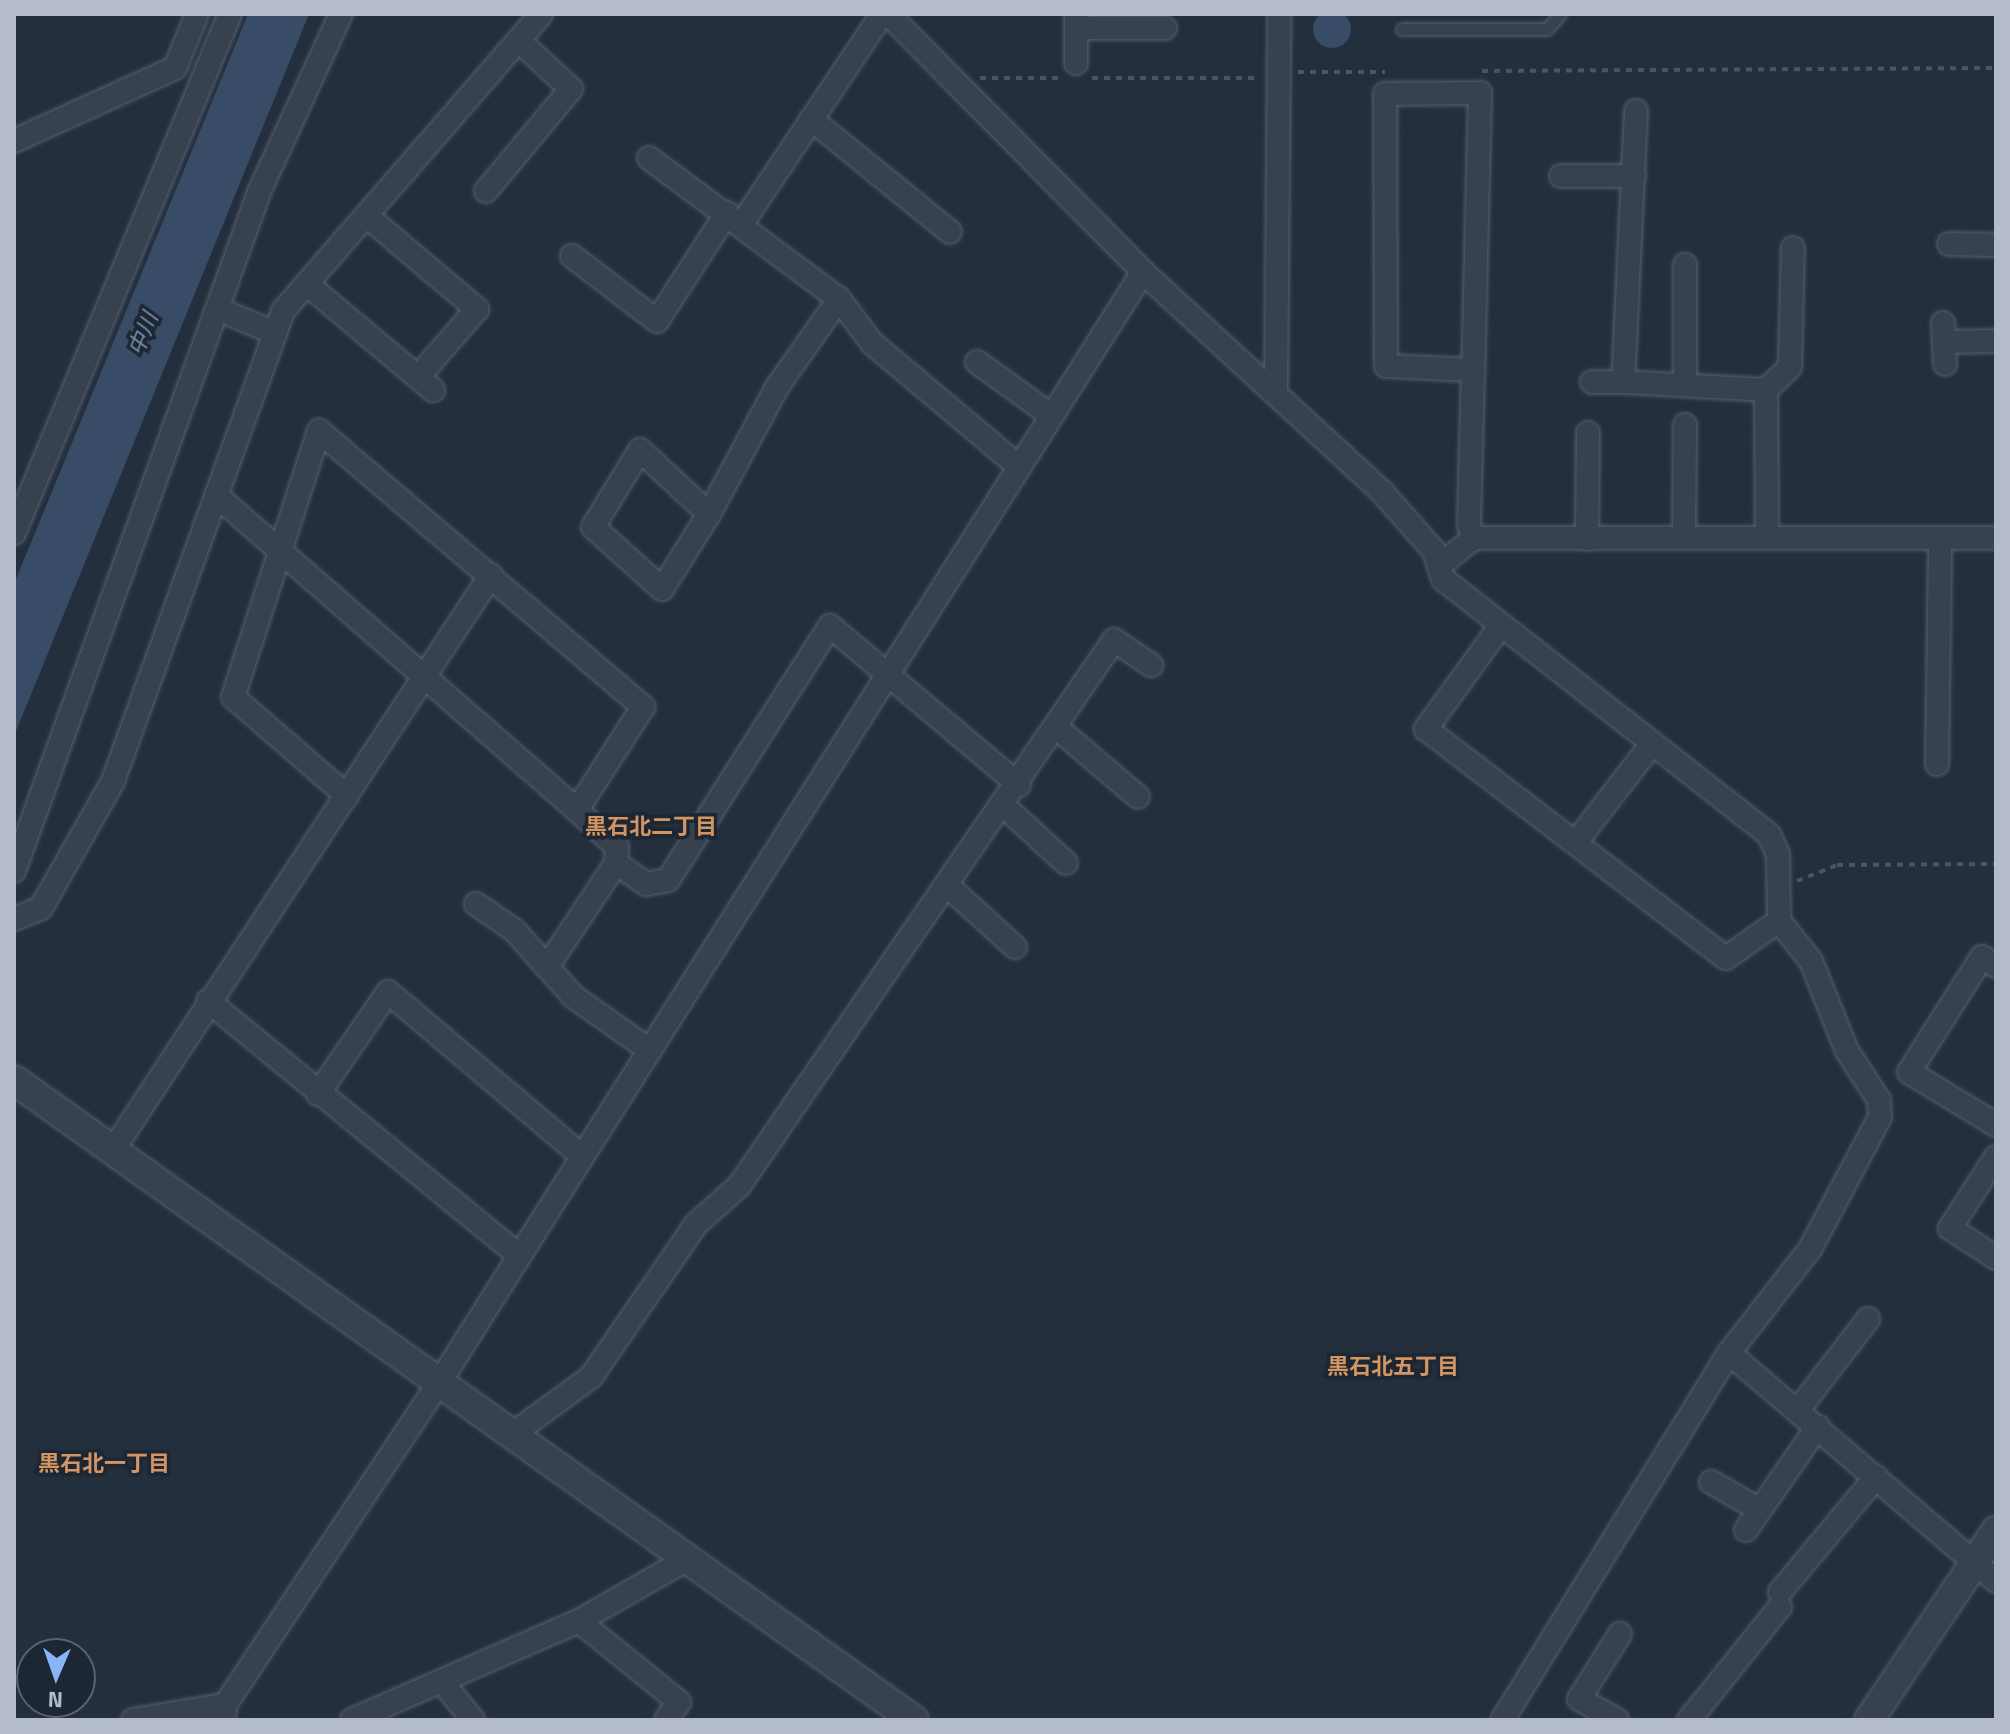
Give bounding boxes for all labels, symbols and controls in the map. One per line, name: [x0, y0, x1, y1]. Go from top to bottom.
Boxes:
water label: 中川: [123, 309, 163, 359]
district label: 黒石北二丁目: [585, 814, 717, 840]
district label: 黒石北五丁目: [1327, 1354, 1459, 1380]
district label: 黒石北一丁目: [38, 1451, 170, 1477]
north arrow: [16, 1638, 96, 1718]
text: N: [47, 1683, 63, 1717]

